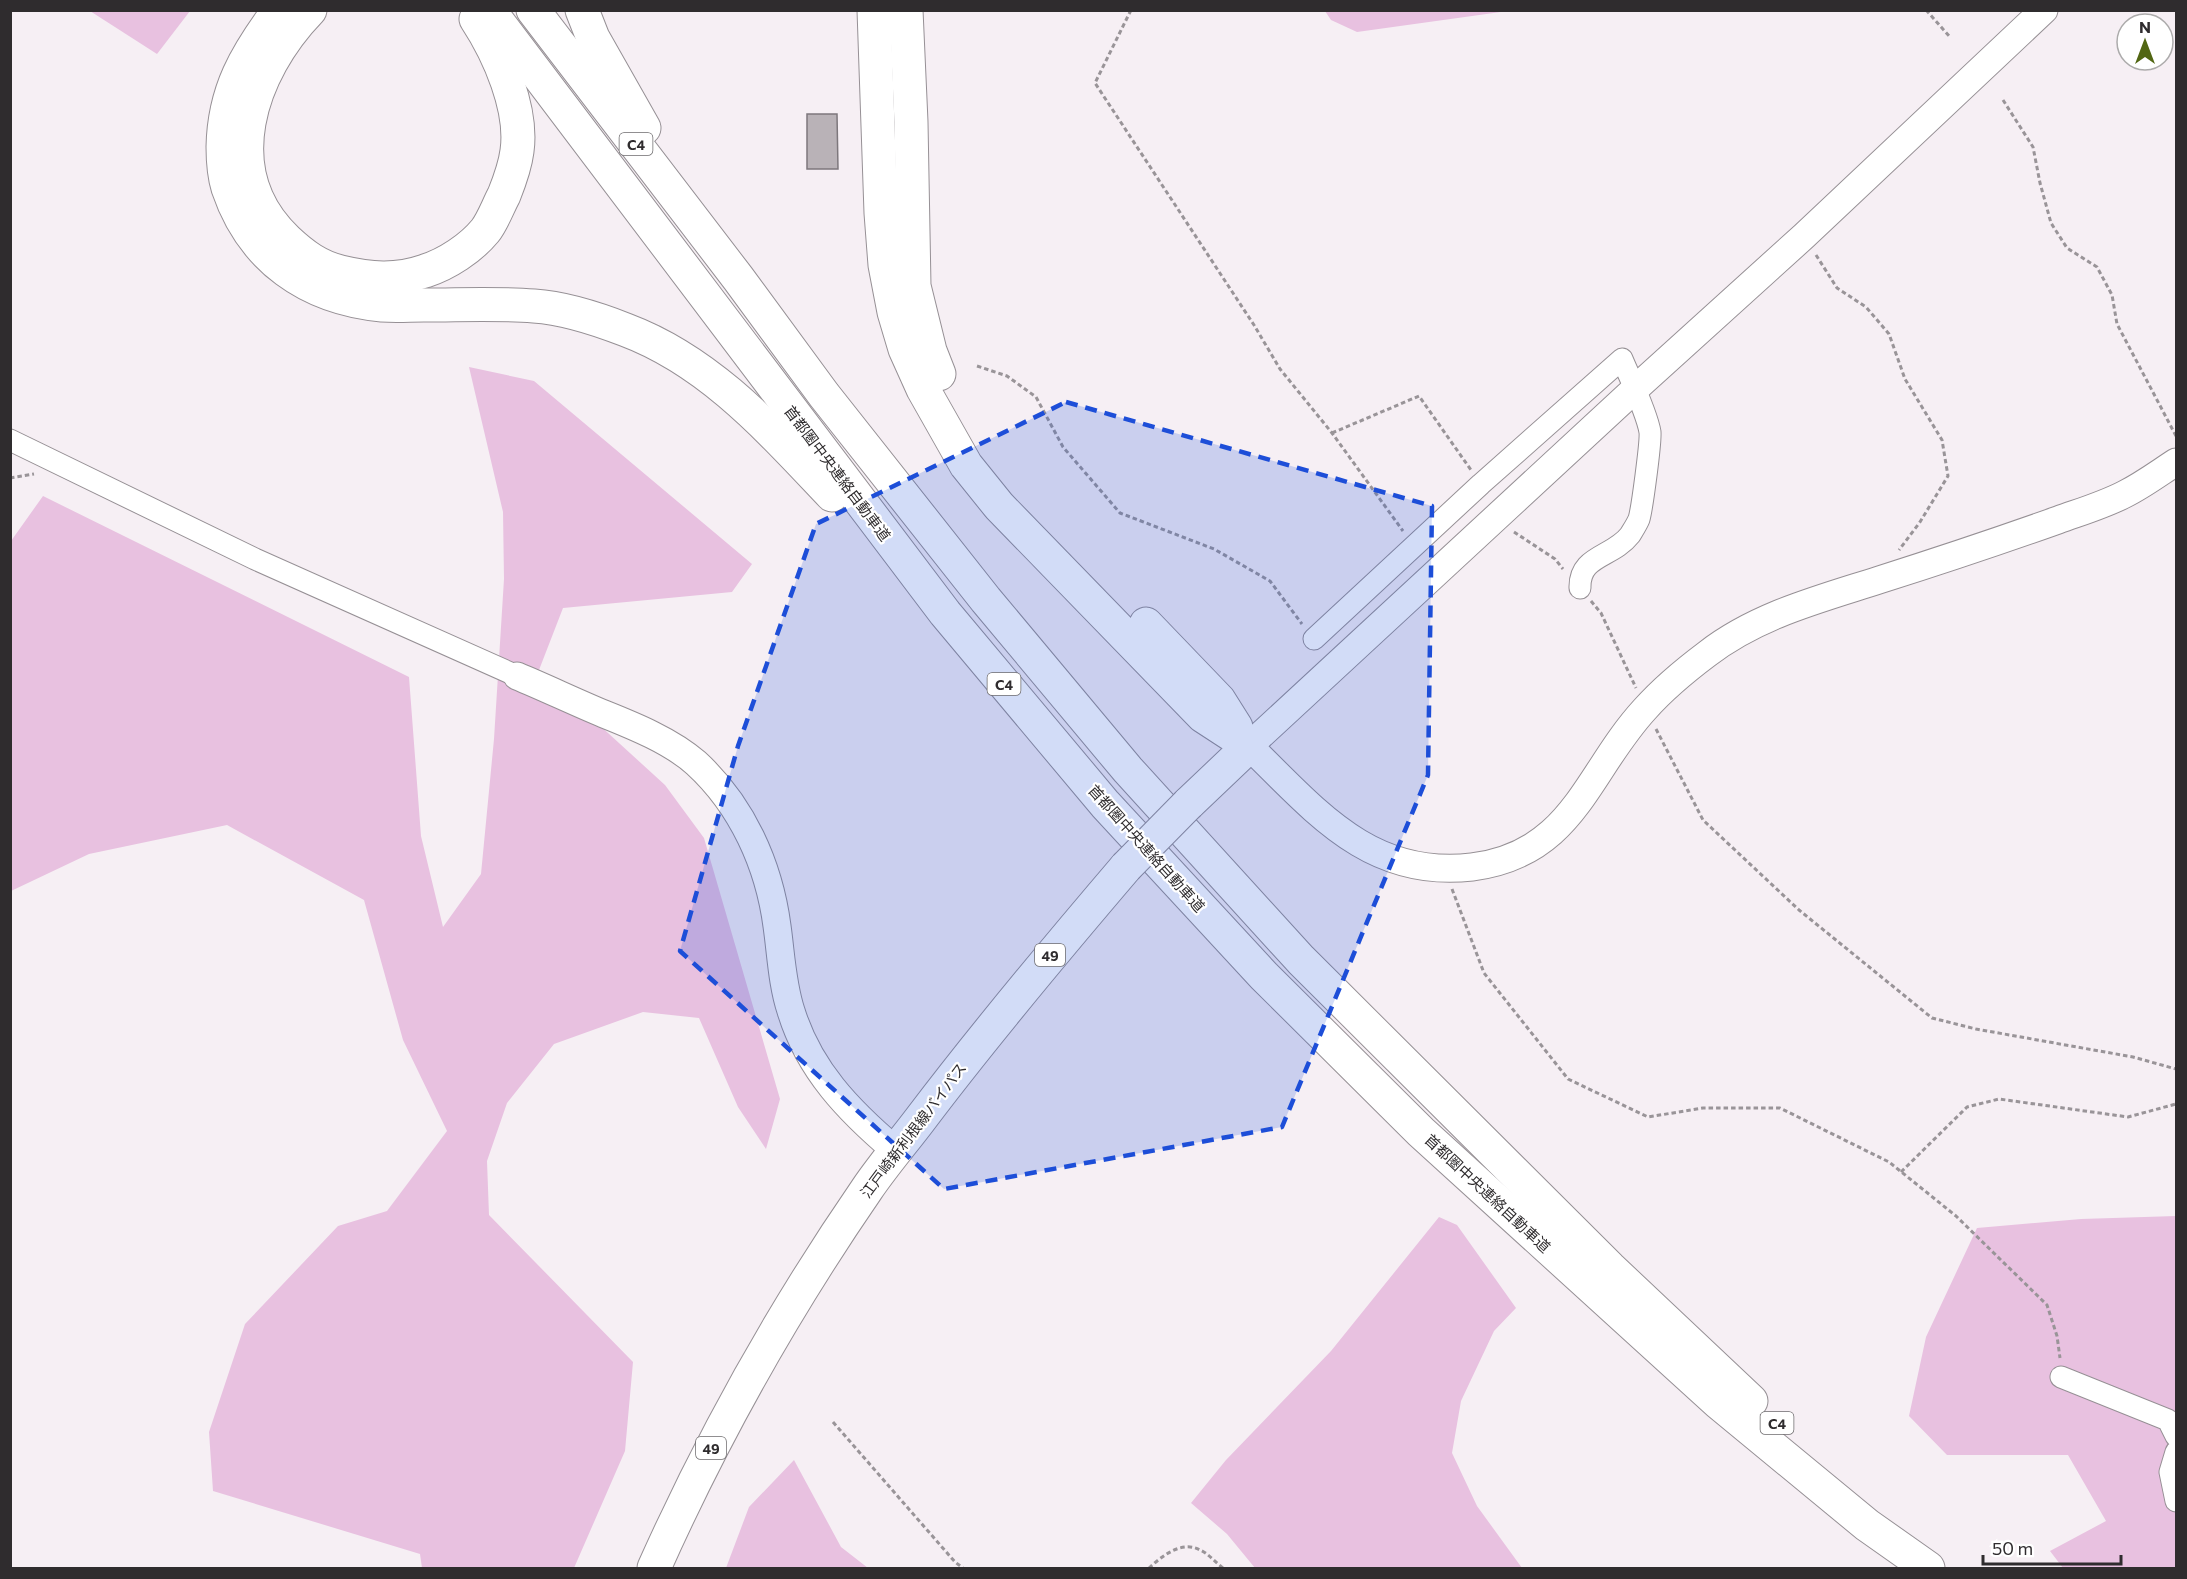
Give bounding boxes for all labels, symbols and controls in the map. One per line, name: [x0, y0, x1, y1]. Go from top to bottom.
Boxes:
north arrow: [2115, 12, 2175, 72]
text: N: [2139, 17, 2151, 36]
road number: C4: [620, 133, 652, 155]
street label: 首都圏中央連絡自動車道: [781, 402, 895, 544]
road number: C4: [988, 673, 1020, 695]
street label: 首都圏中央連絡自動車道: [1085, 781, 1209, 915]
road number: 49: [1035, 944, 1065, 966]
street label: 江戸崎新利根線バイパス: [856, 1059, 970, 1201]
street label: 首都圏中央連絡自動車道: [1422, 1130, 1554, 1256]
road number: C4: [1760, 1412, 1794, 1434]
road number: 49: [696, 1437, 726, 1459]
scale bar: [1983, 1528, 2121, 1566]
text: 50 m: [1992, 1537, 2033, 1559]

